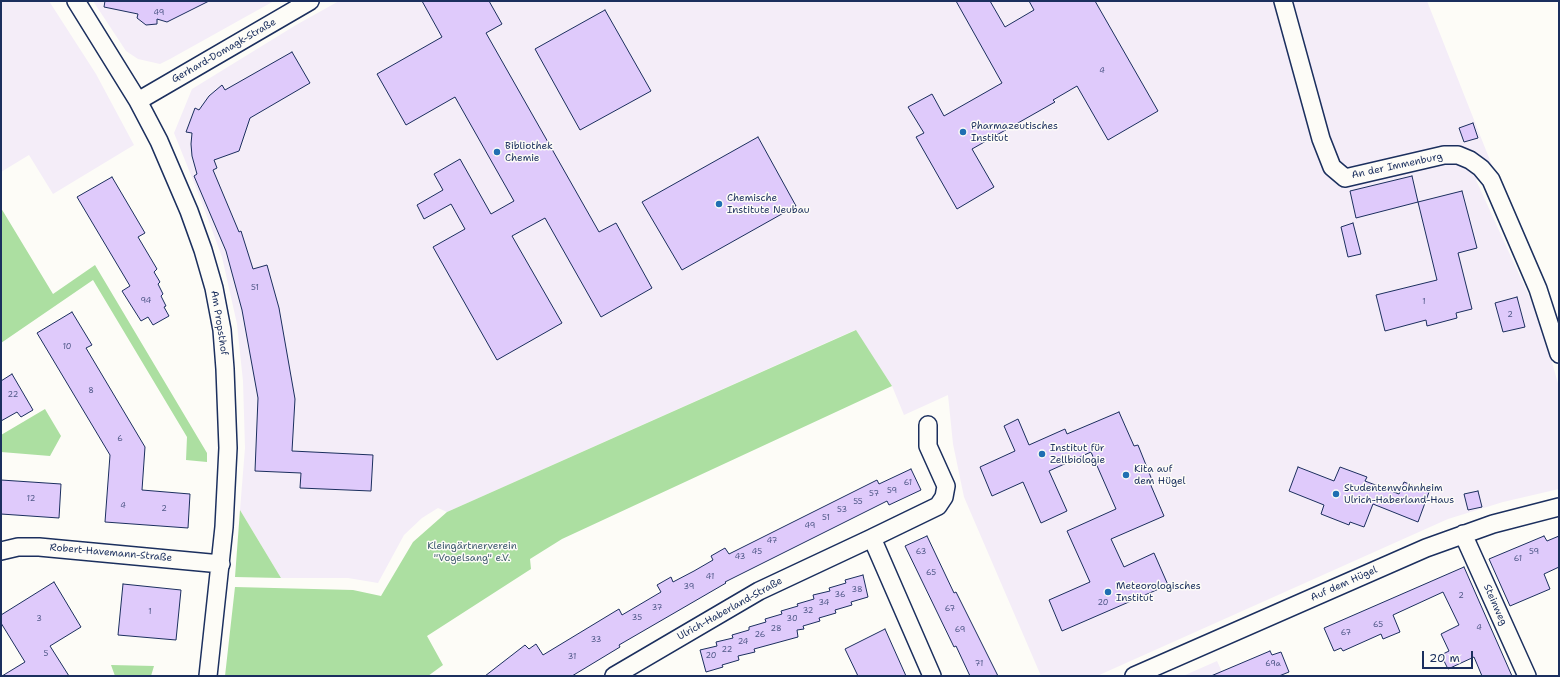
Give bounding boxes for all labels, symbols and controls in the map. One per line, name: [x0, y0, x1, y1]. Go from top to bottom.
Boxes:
house number: 49: [154, 8, 164, 18]
street label: Gerhard-Domagk-Straße: [170, 16, 278, 86]
house number: 4: [1099, 66, 1105, 76]
place label: Pharmazeutisches Institut: [971, 120, 1058, 144]
marker: Pharmazeutisches Institut: [958, 127, 968, 137]
place label: Bibliothek Chemie: [505, 140, 553, 164]
marker: Bibliothek Chemie: [492, 147, 502, 157]
street label: An der Immenburg: [1350, 150, 1444, 182]
place label: Chemische Institute Neubau: [727, 192, 809, 216]
marker: Chemische Institute Neubau: [714, 199, 724, 209]
house number: 51: [251, 283, 259, 293]
street label: Am Propsthof: [208, 290, 230, 356]
house number: 94: [141, 296, 151, 306]
house number: 1: [1422, 297, 1426, 307]
house number: 2: [1507, 310, 1513, 320]
house number: 10: [63, 342, 71, 352]
house number: 8: [88, 386, 94, 396]
house number: 22: [8, 390, 18, 400]
house number: 6: [117, 434, 123, 444]
place label: Institut für Zellbiologie: [1050, 442, 1105, 466]
marker: Institut für Zellbiologie: [1037, 449, 1047, 459]
place label: Kita auf dem Hügel: [1134, 463, 1186, 486]
marker: Kita auf dem Hügel: [1121, 470, 1131, 480]
house number: 61: [904, 478, 912, 488]
place label: Studentenwohnheim Ulrich-Haberland-Haus: [1344, 482, 1454, 506]
house number: 59: [887, 486, 897, 496]
house number: 57: [869, 489, 879, 499]
marker: Studentenwohnheim Ulrich-Haberland-Haus: [1331, 489, 1341, 499]
house number: 12: [27, 494, 35, 504]
house number: 55: [853, 497, 863, 507]
house number: 4: [120, 501, 126, 511]
house number: 2: [161, 504, 167, 514]
house number: 53: [837, 505, 847, 515]
house number: 51: [822, 513, 830, 523]
house number: 49: [805, 521, 815, 531]
house number: 47: [767, 536, 777, 546]
park label: Kleingärtnerverein "Vogelsang" e.V.: [427, 540, 517, 564]
street label: Robert-Havemann-Straße: [49, 542, 173, 564]
house number: 45: [752, 547, 762, 557]
house number: 63: [916, 547, 926, 557]
house number: 59: [1529, 547, 1539, 557]
house number: 43: [735, 552, 745, 562]
house number: 61: [1514, 554, 1522, 564]
street label: Auf dem Hügel: [1309, 564, 1379, 604]
house number: 65: [926, 568, 936, 578]
house number: 41: [706, 572, 714, 582]
street label: Ulrich-Haberland-Straße: [675, 575, 785, 643]
place label: Meteorologisches Institut: [1116, 580, 1201, 604]
house number: 39: [684, 582, 694, 592]
street label: Steinweg: [1481, 582, 1509, 628]
house number: 38: [852, 585, 862, 595]
marker: Meteorologisches Institut: [1103, 587, 1113, 597]
house number: 36: [835, 590, 845, 600]
house number: 2: [1458, 591, 1464, 601]
house number: 34: [819, 598, 829, 608]
house number: 20: [1098, 598, 1108, 608]
house number: 37: [652, 603, 662, 613]
house number: 67: [945, 604, 955, 614]
house number: 32: [803, 606, 813, 616]
house number: 1: [148, 607, 152, 617]
house number: 35: [632, 613, 642, 623]
house number: 3: [36, 614, 42, 624]
house number: 30: [786, 614, 798, 624]
house number: 65: [1373, 620, 1383, 630]
house number: 4: [1476, 623, 1482, 633]
house number: 28: [771, 624, 781, 634]
house number: 69: [955, 625, 965, 635]
house number: 67: [1341, 628, 1351, 638]
house number: 26: [755, 630, 765, 640]
house number: 33: [591, 635, 601, 645]
house number: 24: [738, 637, 748, 647]
scale bar: [1424, 643, 1475, 669]
house number: 22: [722, 645, 732, 655]
house number: 5: [44, 649, 48, 659]
text: 20 m: [1429, 650, 1460, 666]
house number: 20: [706, 651, 716, 661]
house number: 31: [568, 652, 576, 662]
house number: 71: [975, 659, 983, 669]
house number: 69a: [1265, 659, 1281, 669]

